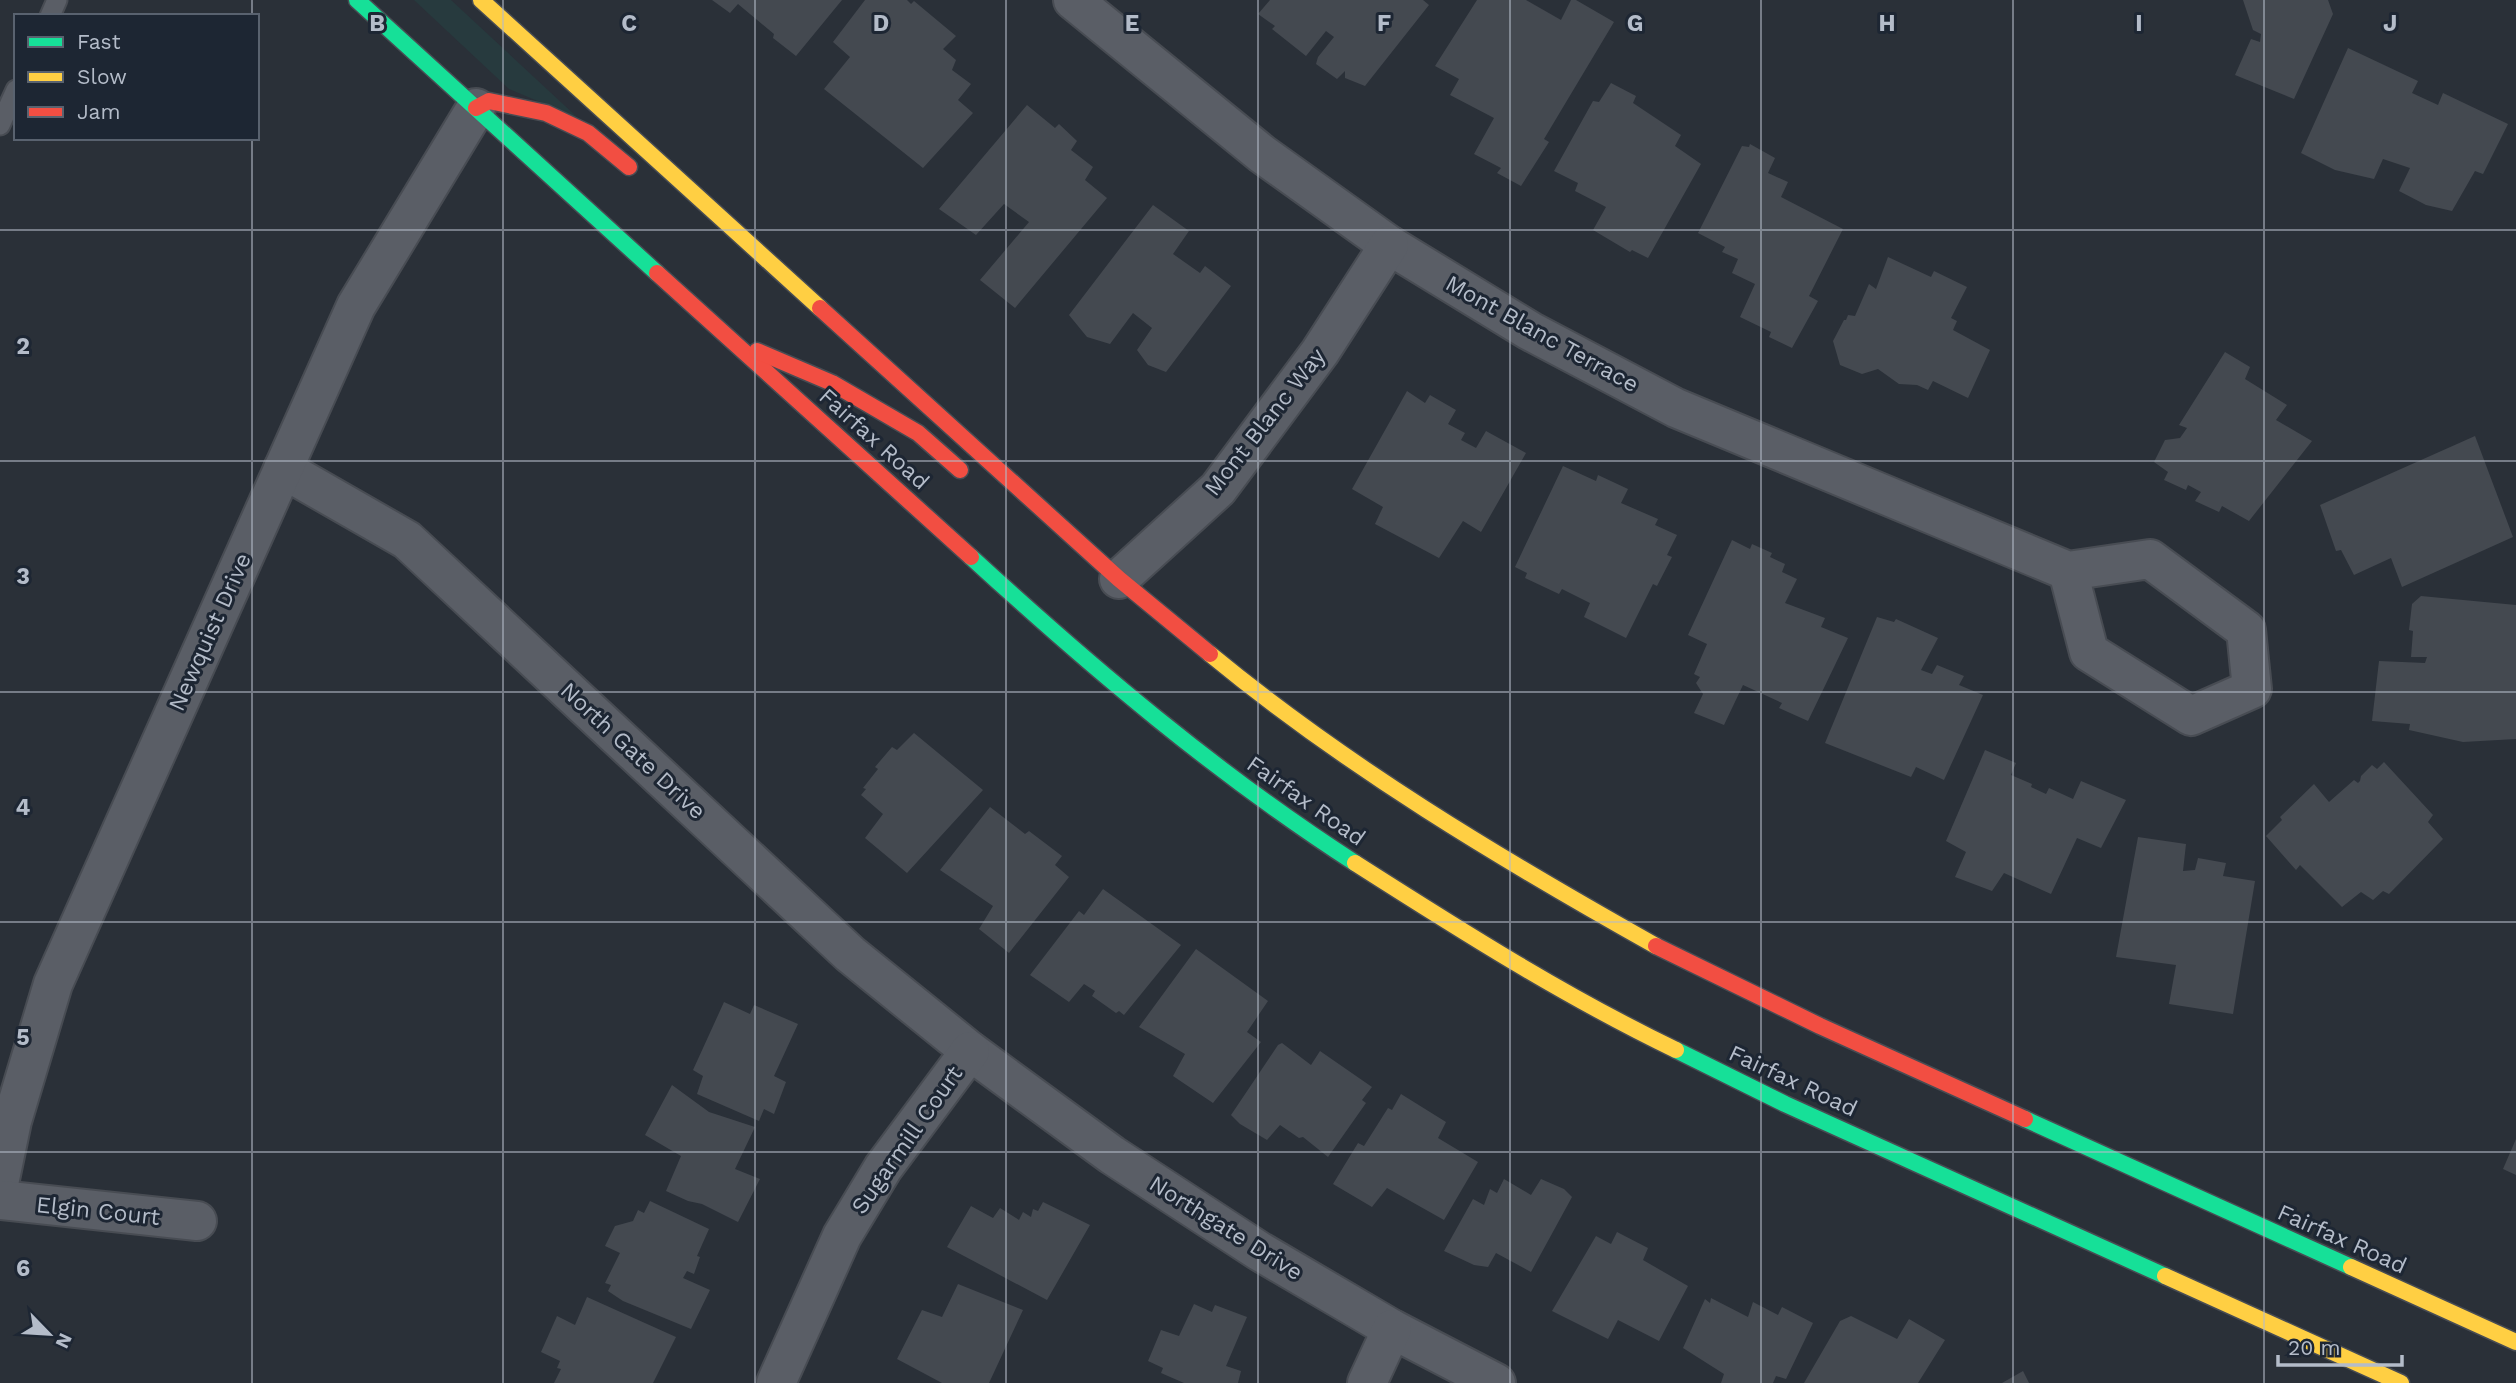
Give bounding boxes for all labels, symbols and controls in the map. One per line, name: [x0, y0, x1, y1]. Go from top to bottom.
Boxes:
text: B: [369, 10, 385, 37]
text: C: [621, 10, 637, 37]
text: D: [873, 10, 889, 37]
text: E: [1125, 10, 1139, 37]
text: F: [1377, 10, 1391, 37]
text: G: [1627, 10, 1643, 37]
text: H: [1878, 10, 1896, 37]
text: I: [2135, 10, 2143, 37]
text: J: [2383, 10, 2397, 37]
legend: [14, 14, 259, 140]
text: Fast: [77, 29, 121, 54]
text: Slow: [77, 64, 127, 89]
text: Jam: [77, 99, 120, 124]
street label: Mont Blanc Terrace: [1441, 270, 1643, 398]
text: 2: [16, 333, 30, 360]
street label: Mont Blanc Way: [1199, 343, 1331, 501]
street label: Fairfax Road: [813, 383, 935, 495]
street label: Newquist Drive: [163, 549, 257, 715]
text: 3: [16, 563, 30, 590]
street label: North Gate Drive: [555, 677, 711, 825]
street label: Fairfax Road: [1242, 750, 1370, 852]
text: 4: [16, 794, 31, 821]
text: 5: [16, 1024, 30, 1051]
street label: Fairfax Road: [1725, 1039, 1861, 1123]
street label: Sugarmill Court: [846, 1060, 968, 1219]
street label: Northgate Drive: [1144, 1170, 1308, 1286]
street label: Elgin Court: [35, 1191, 162, 1231]
street label: Fairfax Road: [2273, 1198, 2411, 1280]
text: 6: [16, 1255, 30, 1282]
north arrow: [14, 1299, 84, 1369]
scale bar: [2278, 1324, 2402, 1368]
text: N: [51, 1330, 77, 1352]
text: 20 m: [2288, 1335, 2340, 1360]

